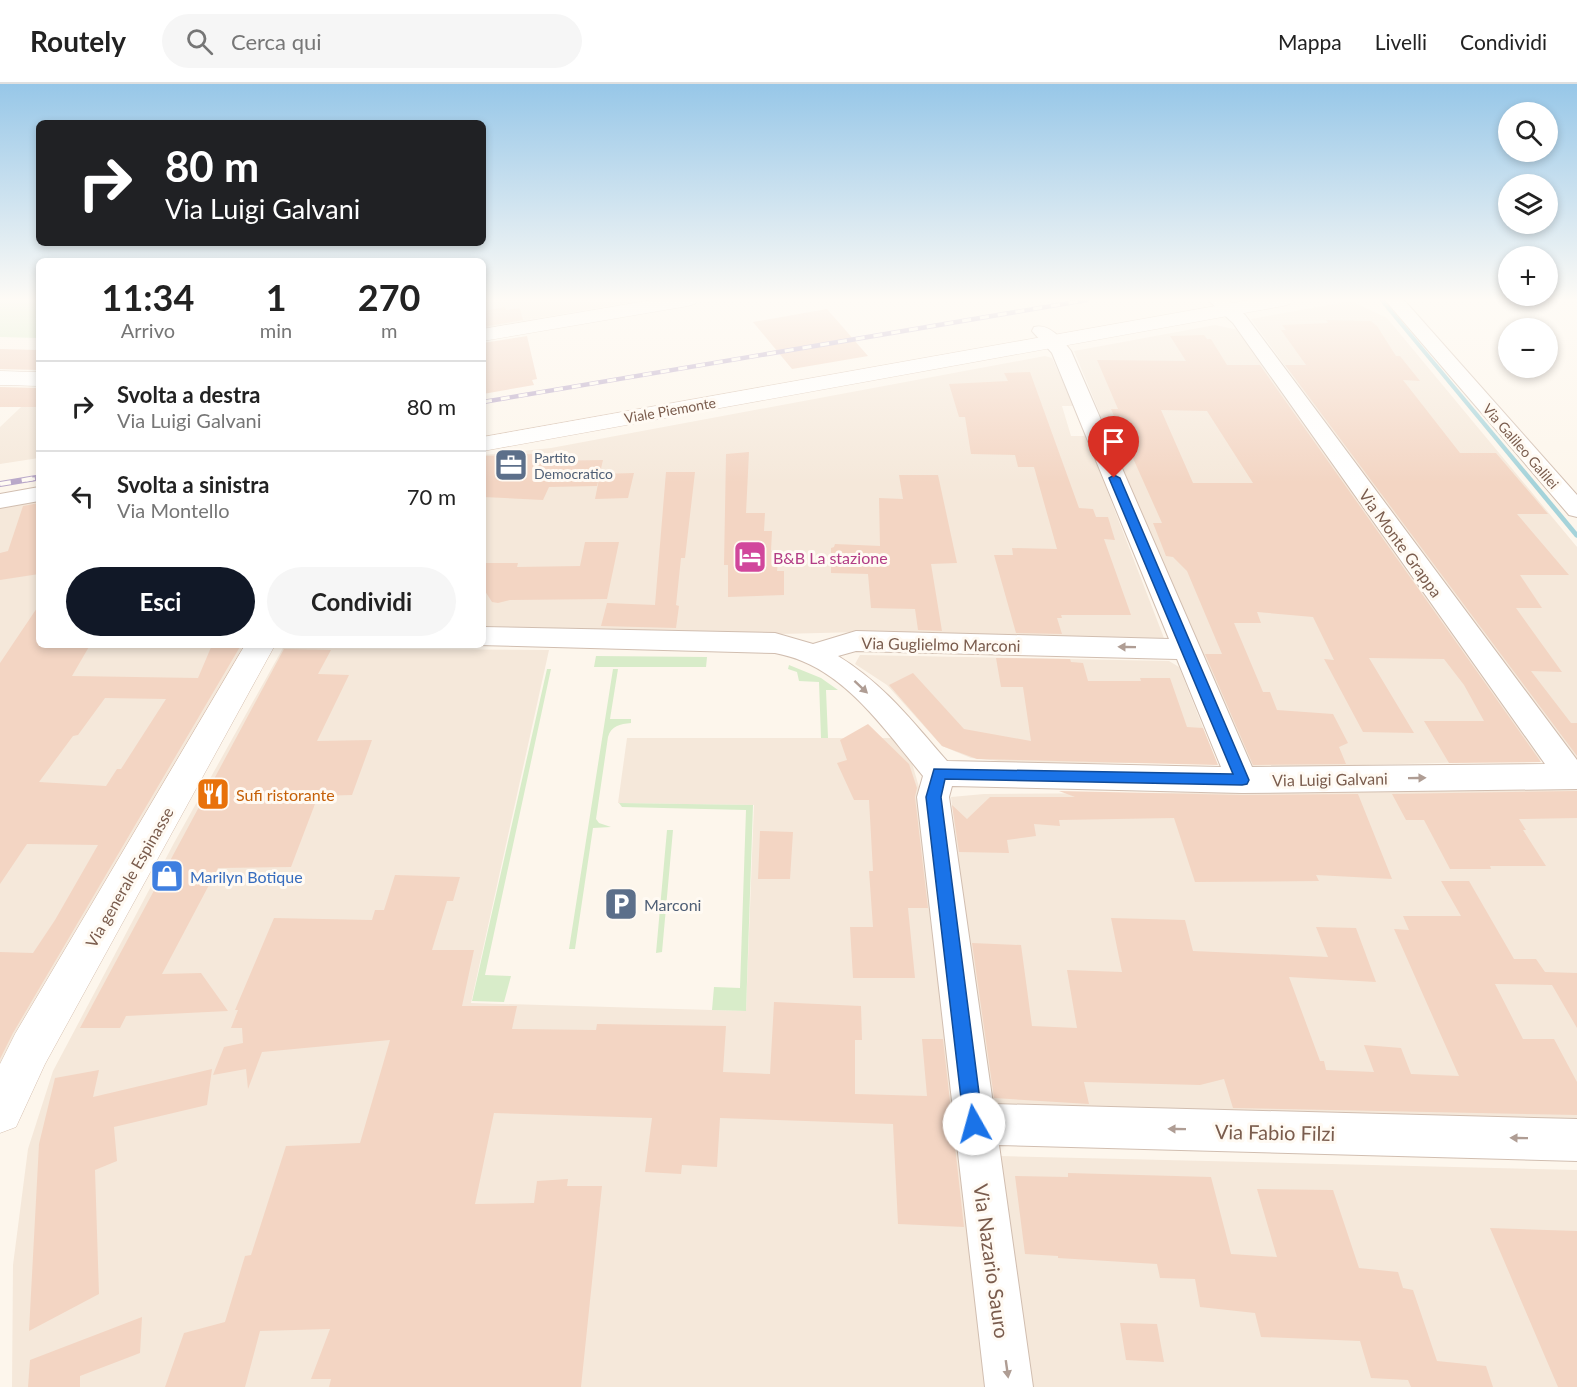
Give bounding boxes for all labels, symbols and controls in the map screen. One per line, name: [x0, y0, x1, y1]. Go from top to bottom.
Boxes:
search box: [162, 14, 582, 68]
text: Routely: [30, 24, 126, 58]
icon: search: [183, 25, 216, 58]
text: Cerca qui: [231, 28, 322, 55]
text: Mappa: [1278, 29, 1342, 54]
text: Livelli: [1375, 29, 1427, 54]
text: Condividi: [1460, 29, 1547, 54]
map controls: [1498, 102, 1558, 378]
button: search: [1498, 102, 1558, 162]
text: 80 m: [165, 141, 259, 191]
icon: right: [66, 144, 144, 222]
button: layers: [1498, 174, 1558, 234]
text: Via Luigi Galvani: [165, 192, 360, 225]
button: +: [1498, 246, 1558, 306]
text: 11:34: [102, 275, 194, 319]
text: 1: [266, 275, 287, 319]
text: 270: [358, 275, 420, 319]
text: Arrivo: [121, 318, 175, 342]
text: min: [260, 318, 292, 342]
text: m: [381, 318, 397, 342]
button: −: [1498, 318, 1558, 378]
text: Svolta a destra: [117, 381, 260, 408]
icon: right: [66, 390, 99, 423]
text: 80 m: [407, 393, 456, 420]
street label: Viale Piemonte: [623, 394, 717, 426]
street label: Via Galileo Galilei: [1479, 400, 1563, 492]
text: Via Luigi Galvani: [117, 408, 262, 432]
pin: [1088, 416, 1139, 478]
icon: arrive: [1097, 425, 1130, 458]
office icon: Partito Democratico: [493, 447, 529, 483]
place label: Partito Democratico: [534, 449, 613, 482]
text: Svolta a sinistra: [117, 471, 269, 498]
icon: left: [66, 480, 99, 513]
text: 70 m: [407, 483, 456, 510]
street label: Via Monte Grappa: [1356, 485, 1446, 601]
text: Via Montello: [117, 498, 229, 522]
hotel icon: B&B La stazione: [732, 539, 768, 575]
place label: B&B La stazione: [773, 548, 888, 567]
button: Esci: [66, 567, 255, 636]
button: Condividi: [267, 567, 456, 636]
street label: Via Guglielmo Marconi: [861, 633, 1021, 655]
one-way arrow: [1117, 643, 1136, 652]
one-way arrow: [854, 679, 868, 693]
street label: Via Luigi Galvani: [1272, 768, 1388, 790]
one-way arrow: [1408, 773, 1427, 783]
restaurant icon: Sufi ristorante: [195, 776, 231, 812]
place label: Sufi ristorante: [236, 785, 335, 804]
street label: Via generale Espinasse: [81, 804, 177, 950]
shop icon: Marilyn Botique: [149, 858, 185, 894]
place label: Marilyn Botique: [190, 867, 303, 886]
parking icon: Marconi: [603, 886, 639, 922]
place label: Marconi: [644, 895, 701, 914]
position arrow: [942, 1092, 1006, 1156]
street label: Via Fabio Filzi: [1215, 1119, 1335, 1145]
one-way arrow: [1167, 1125, 1186, 1134]
one-way arrow: [1509, 1133, 1528, 1143]
street label: Via Nazario Sauro: [969, 1182, 1015, 1340]
one-way arrow: [1002, 1360, 1011, 1379]

